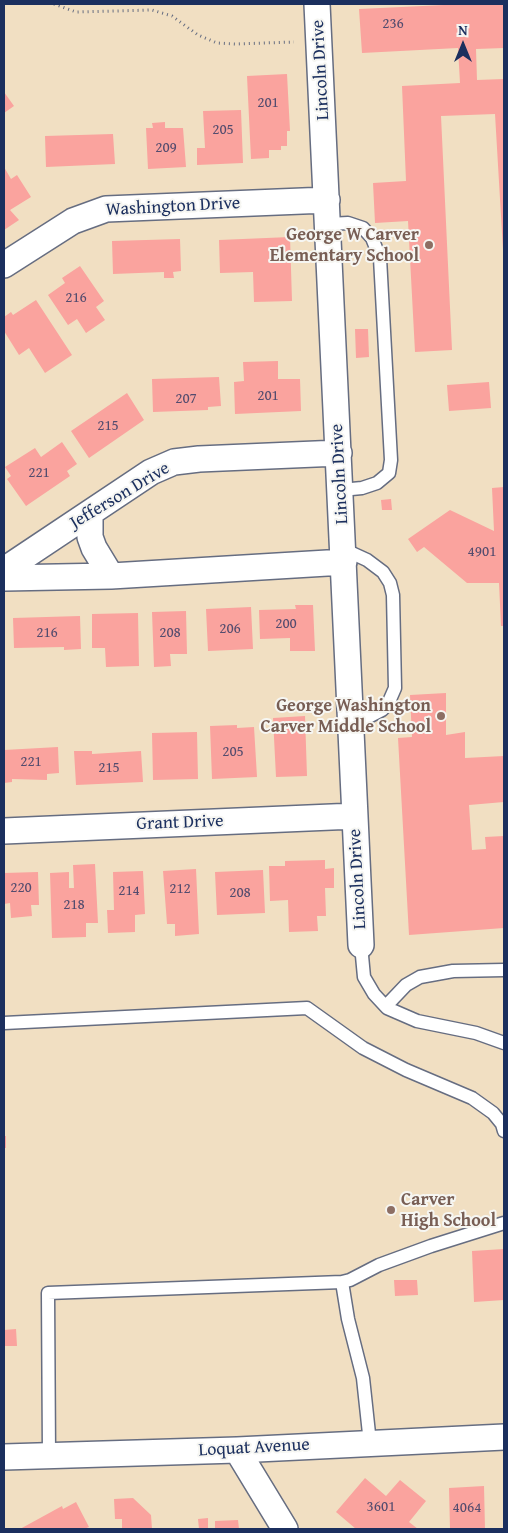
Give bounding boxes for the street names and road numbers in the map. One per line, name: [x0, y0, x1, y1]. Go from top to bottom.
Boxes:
street label: Lincoln Drive: [308, 19, 334, 121]
street label: Washington Drive: [105, 193, 241, 221]
street label: Lincoln Drive: [327, 423, 353, 525]
street label: Jefferson Drive: [66, 458, 174, 534]
street label: Grant Drive: [136, 811, 224, 835]
street label: Lincoln Drive: [345, 828, 371, 930]
street label: Loquat Avenue: [198, 1434, 310, 1462]

